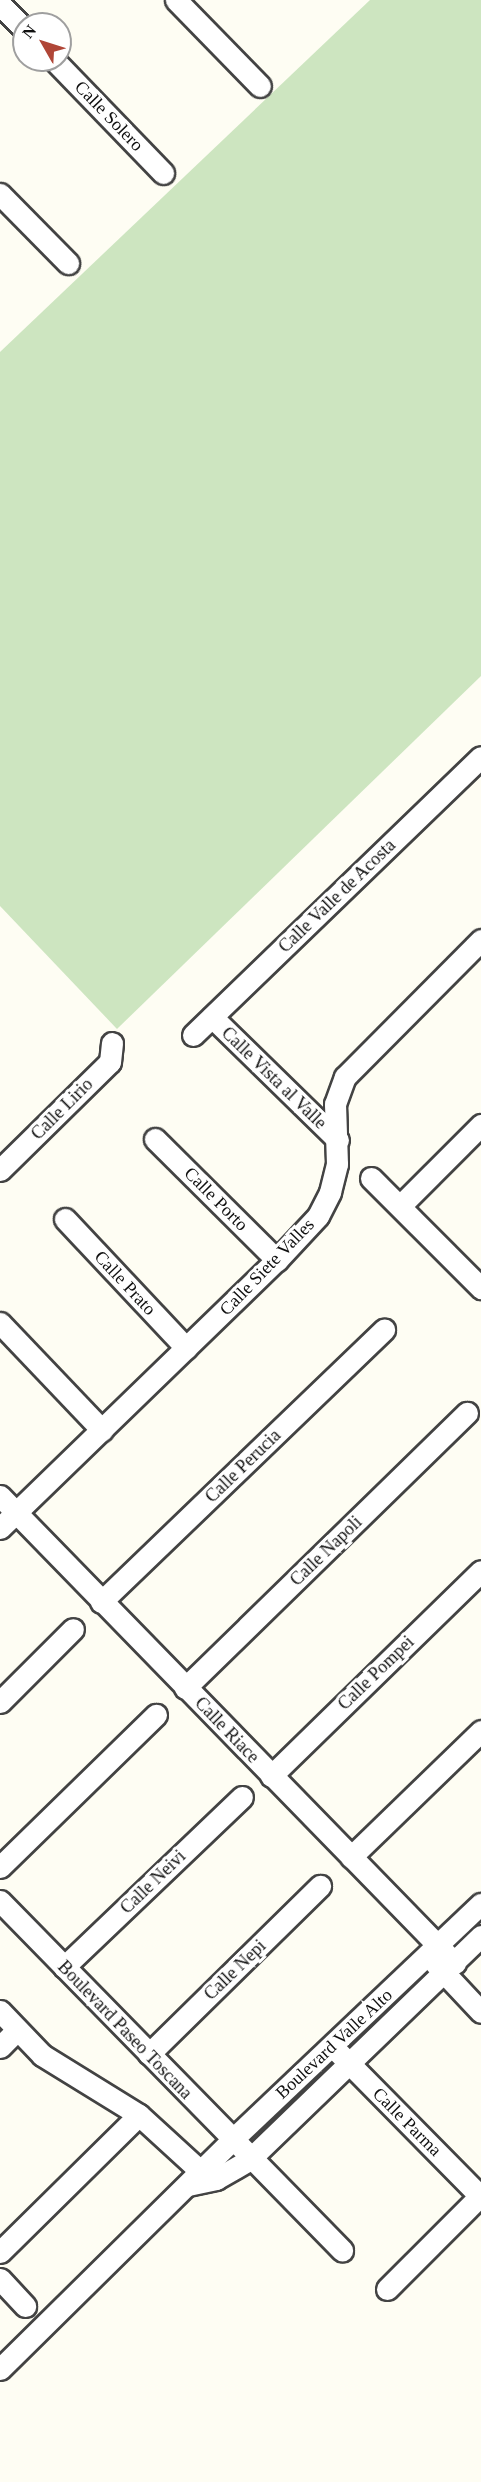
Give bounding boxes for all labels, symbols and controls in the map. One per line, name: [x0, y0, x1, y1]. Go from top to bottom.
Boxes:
north arrow: [12, 12, 72, 72]
text: N: [19, 22, 39, 41]
street label: Calle Solero: [70, 76, 148, 156]
street label: Calle Valle de Acosta: [274, 834, 400, 958]
street label: Calle Vista al Valle: [217, 1022, 331, 1134]
street label: Calle Lirio: [27, 1074, 97, 1144]
street label: Calle Porto: [180, 1163, 252, 1235]
street label: Calle Siete Valles: [215, 1214, 319, 1320]
street label: Calle Prato: [90, 1246, 160, 1320]
street label: Calle Perucia: [201, 1425, 285, 1507]
street label: Calle Napoli: [286, 1511, 366, 1591]
street label: Calle Pompei: [333, 1631, 419, 1715]
street label: Calle Riace: [190, 1692, 264, 1768]
street label: Calle Neivi: [116, 1846, 190, 1918]
street label: Calle Nepi: [200, 1935, 270, 2005]
street label: Boulevard Paseo Toscana: [53, 1956, 197, 2104]
street label: Boulevard Valle Alto: [271, 1984, 397, 2104]
street label: Calle Parma: [368, 2083, 446, 2161]

